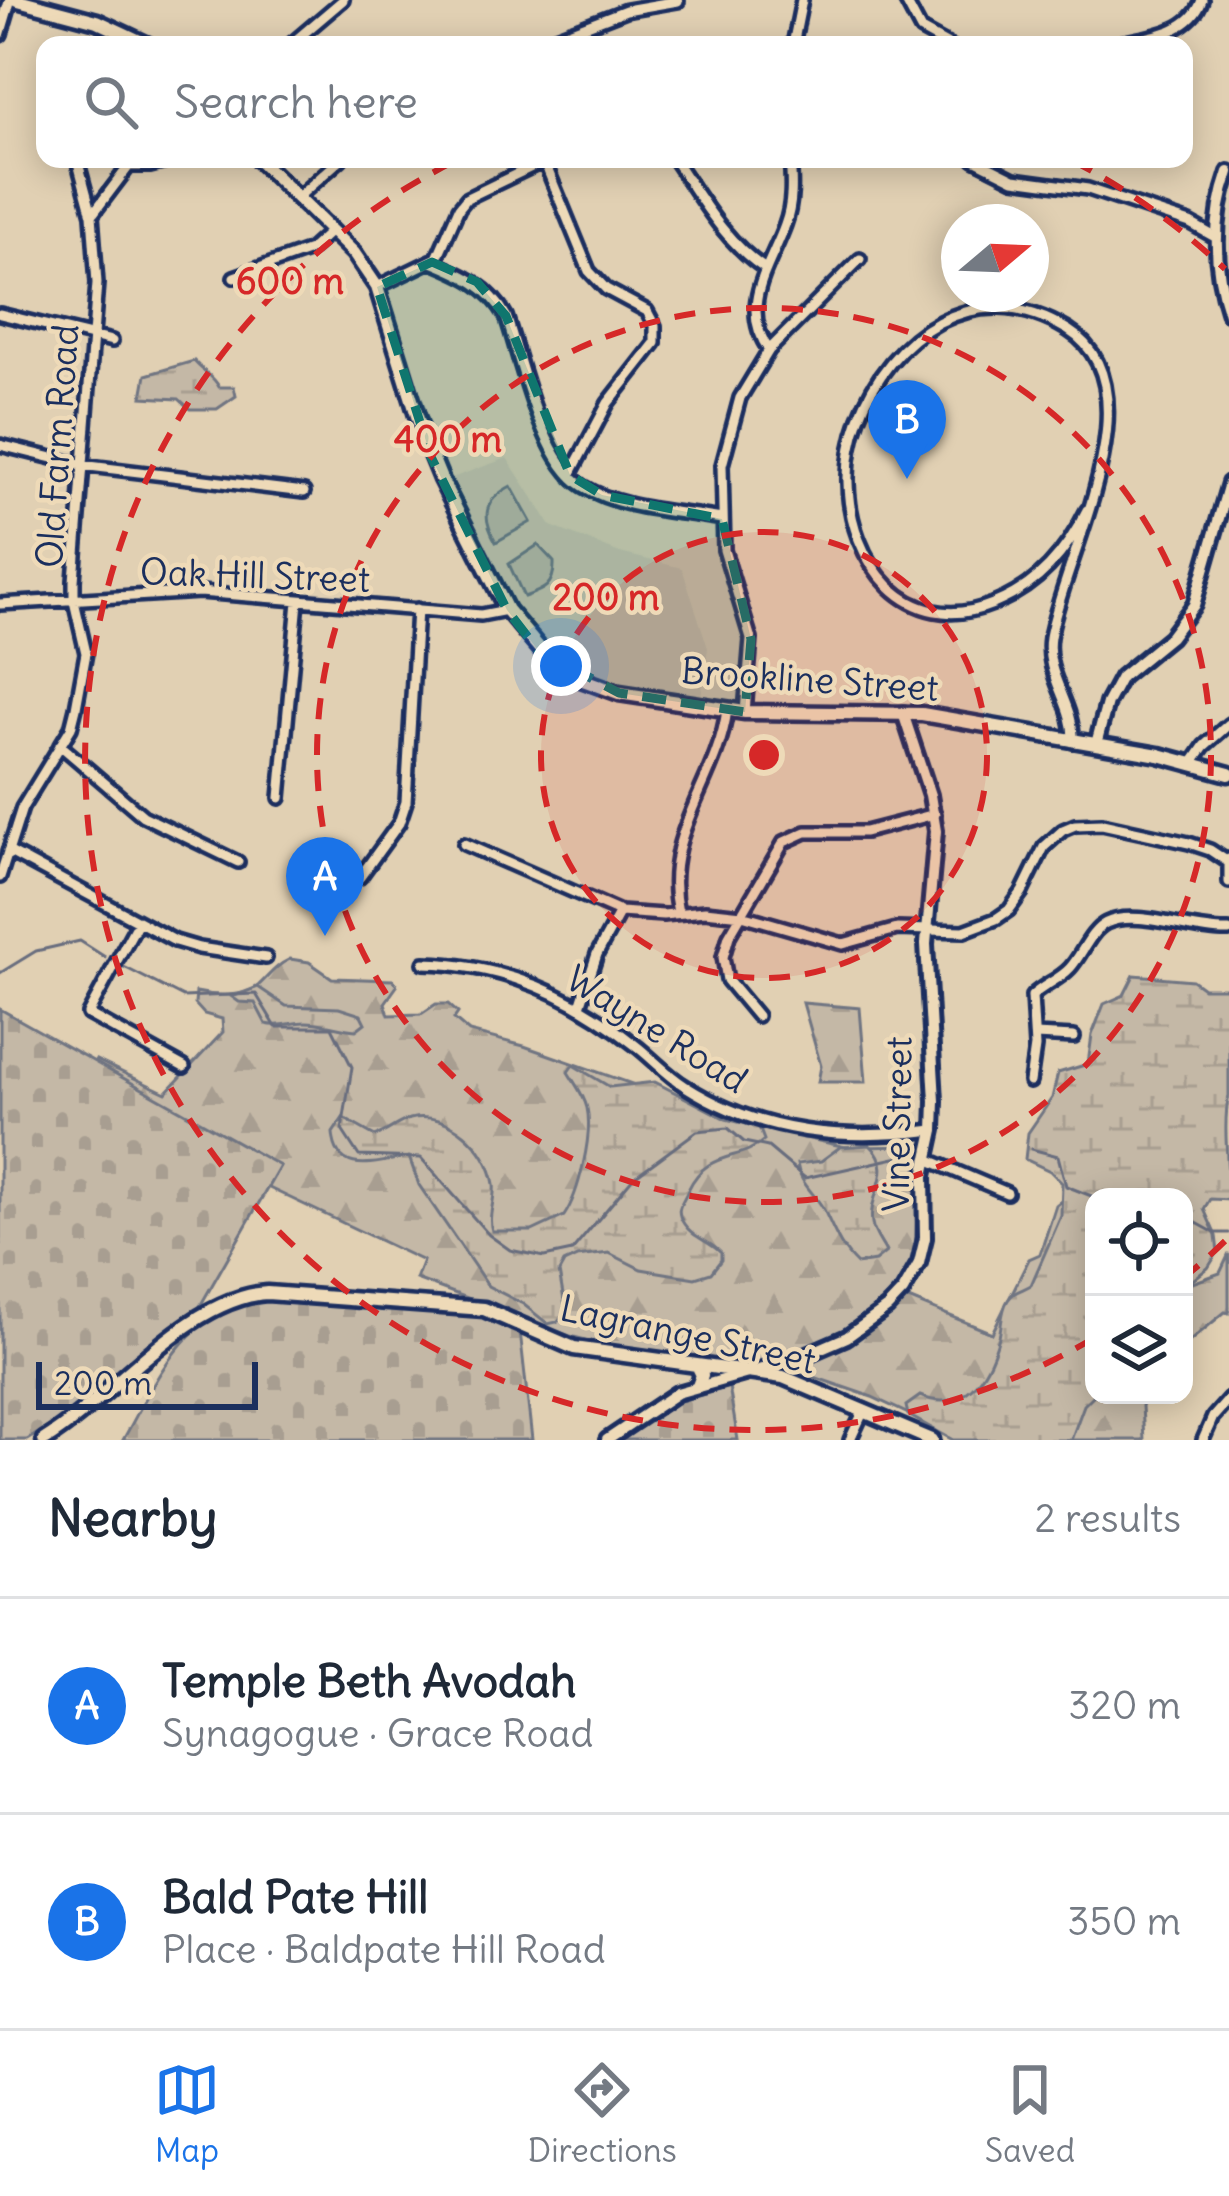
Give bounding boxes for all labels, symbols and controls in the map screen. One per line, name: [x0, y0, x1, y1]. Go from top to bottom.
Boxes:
search box: [36, 36, 1193, 168]
icon: search: [78, 69, 144, 135]
text: Search here: [174, 74, 418, 130]
north arrow: [941, 204, 1049, 312]
text: 600 m: [236, 259, 344, 304]
street label: Old Farm Road: [27, 323, 88, 569]
pin: B: [868, 380, 946, 479]
text: 400 m: [394, 417, 502, 462]
street label: Oak Hill Street: [139, 549, 371, 602]
text: 200 m: [552, 575, 660, 620]
your location: [531, 636, 591, 696]
street label: Brookline Street: [680, 648, 940, 711]
centre of rings: [743, 734, 785, 776]
pin: A: [286, 837, 364, 936]
street label: Wayne Road: [558, 956, 756, 1103]
street label: Vine Street: [873, 1036, 922, 1212]
map controls: [1085, 1188, 1193, 1404]
button: locate: [1085, 1188, 1193, 1296]
street label: Lagrange Street: [556, 1285, 820, 1383]
button: layers: [1085, 1296, 1193, 1404]
scale bar: [36, 1356, 258, 1409]
text: 200 m: [54, 1362, 152, 1404]
text: Nearby: [48, 1486, 217, 1550]
text: 2 results: [1034, 1494, 1181, 1543]
text: Temple Beth Avodah: [162, 1653, 576, 1709]
text: A: [74, 1681, 100, 1730]
text: 320 m: [1068, 1681, 1181, 1730]
text: Synagogue · Grace Road: [162, 1709, 593, 1758]
text: Bald Pate Hill: [162, 1869, 428, 1925]
text: B: [74, 1897, 100, 1946]
text: 350 m: [1067, 1897, 1181, 1946]
text: Place · Baldpate Hill Road: [162, 1925, 606, 1974]
tab: Map: [154, 2057, 220, 2171]
tab: Directions: [528, 2057, 677, 2171]
tab: Saved: [985, 2057, 1075, 2171]

